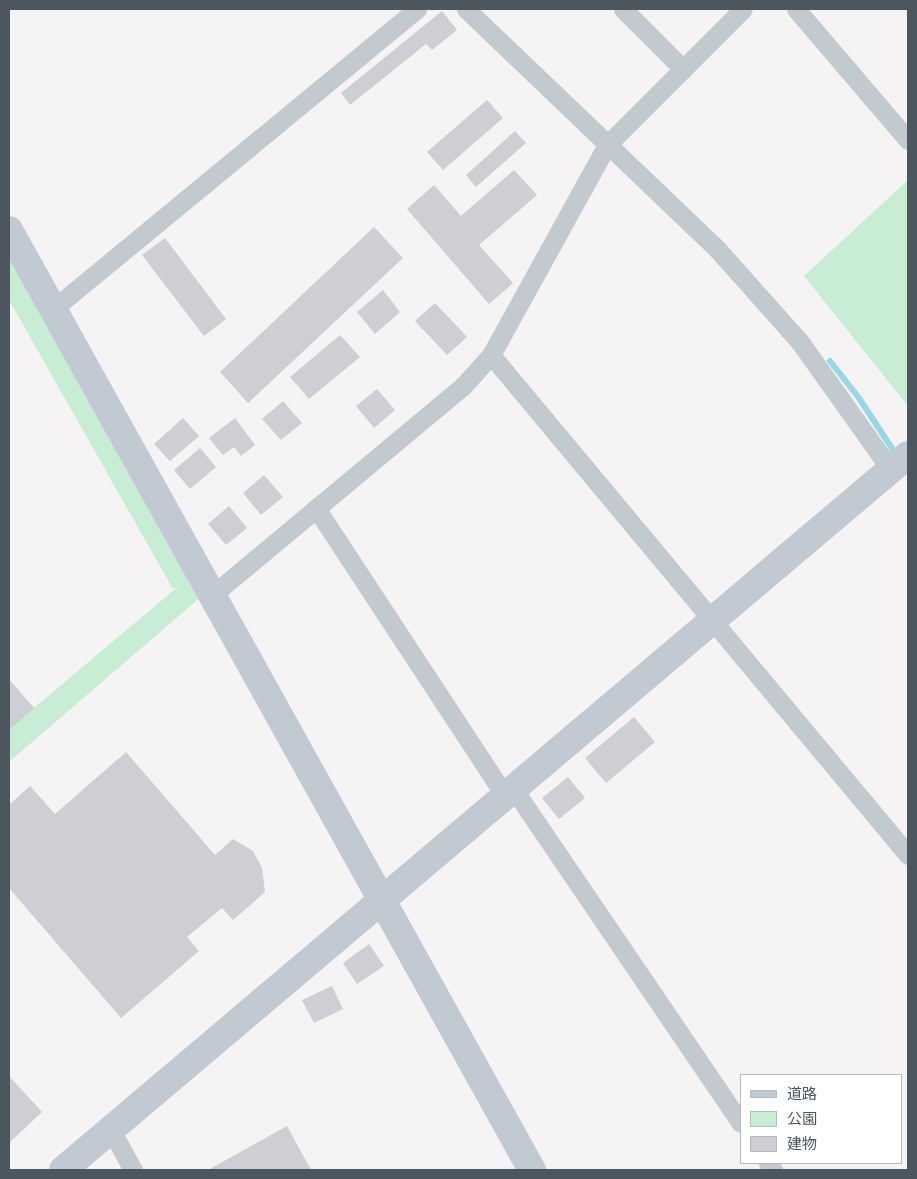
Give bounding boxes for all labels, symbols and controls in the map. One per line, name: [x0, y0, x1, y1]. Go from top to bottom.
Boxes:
legend: [740, 1074, 902, 1164]
text: 道路: [787, 1082, 817, 1105]
text: 公園: [787, 1107, 817, 1130]
text: 建物: [787, 1132, 817, 1155]

